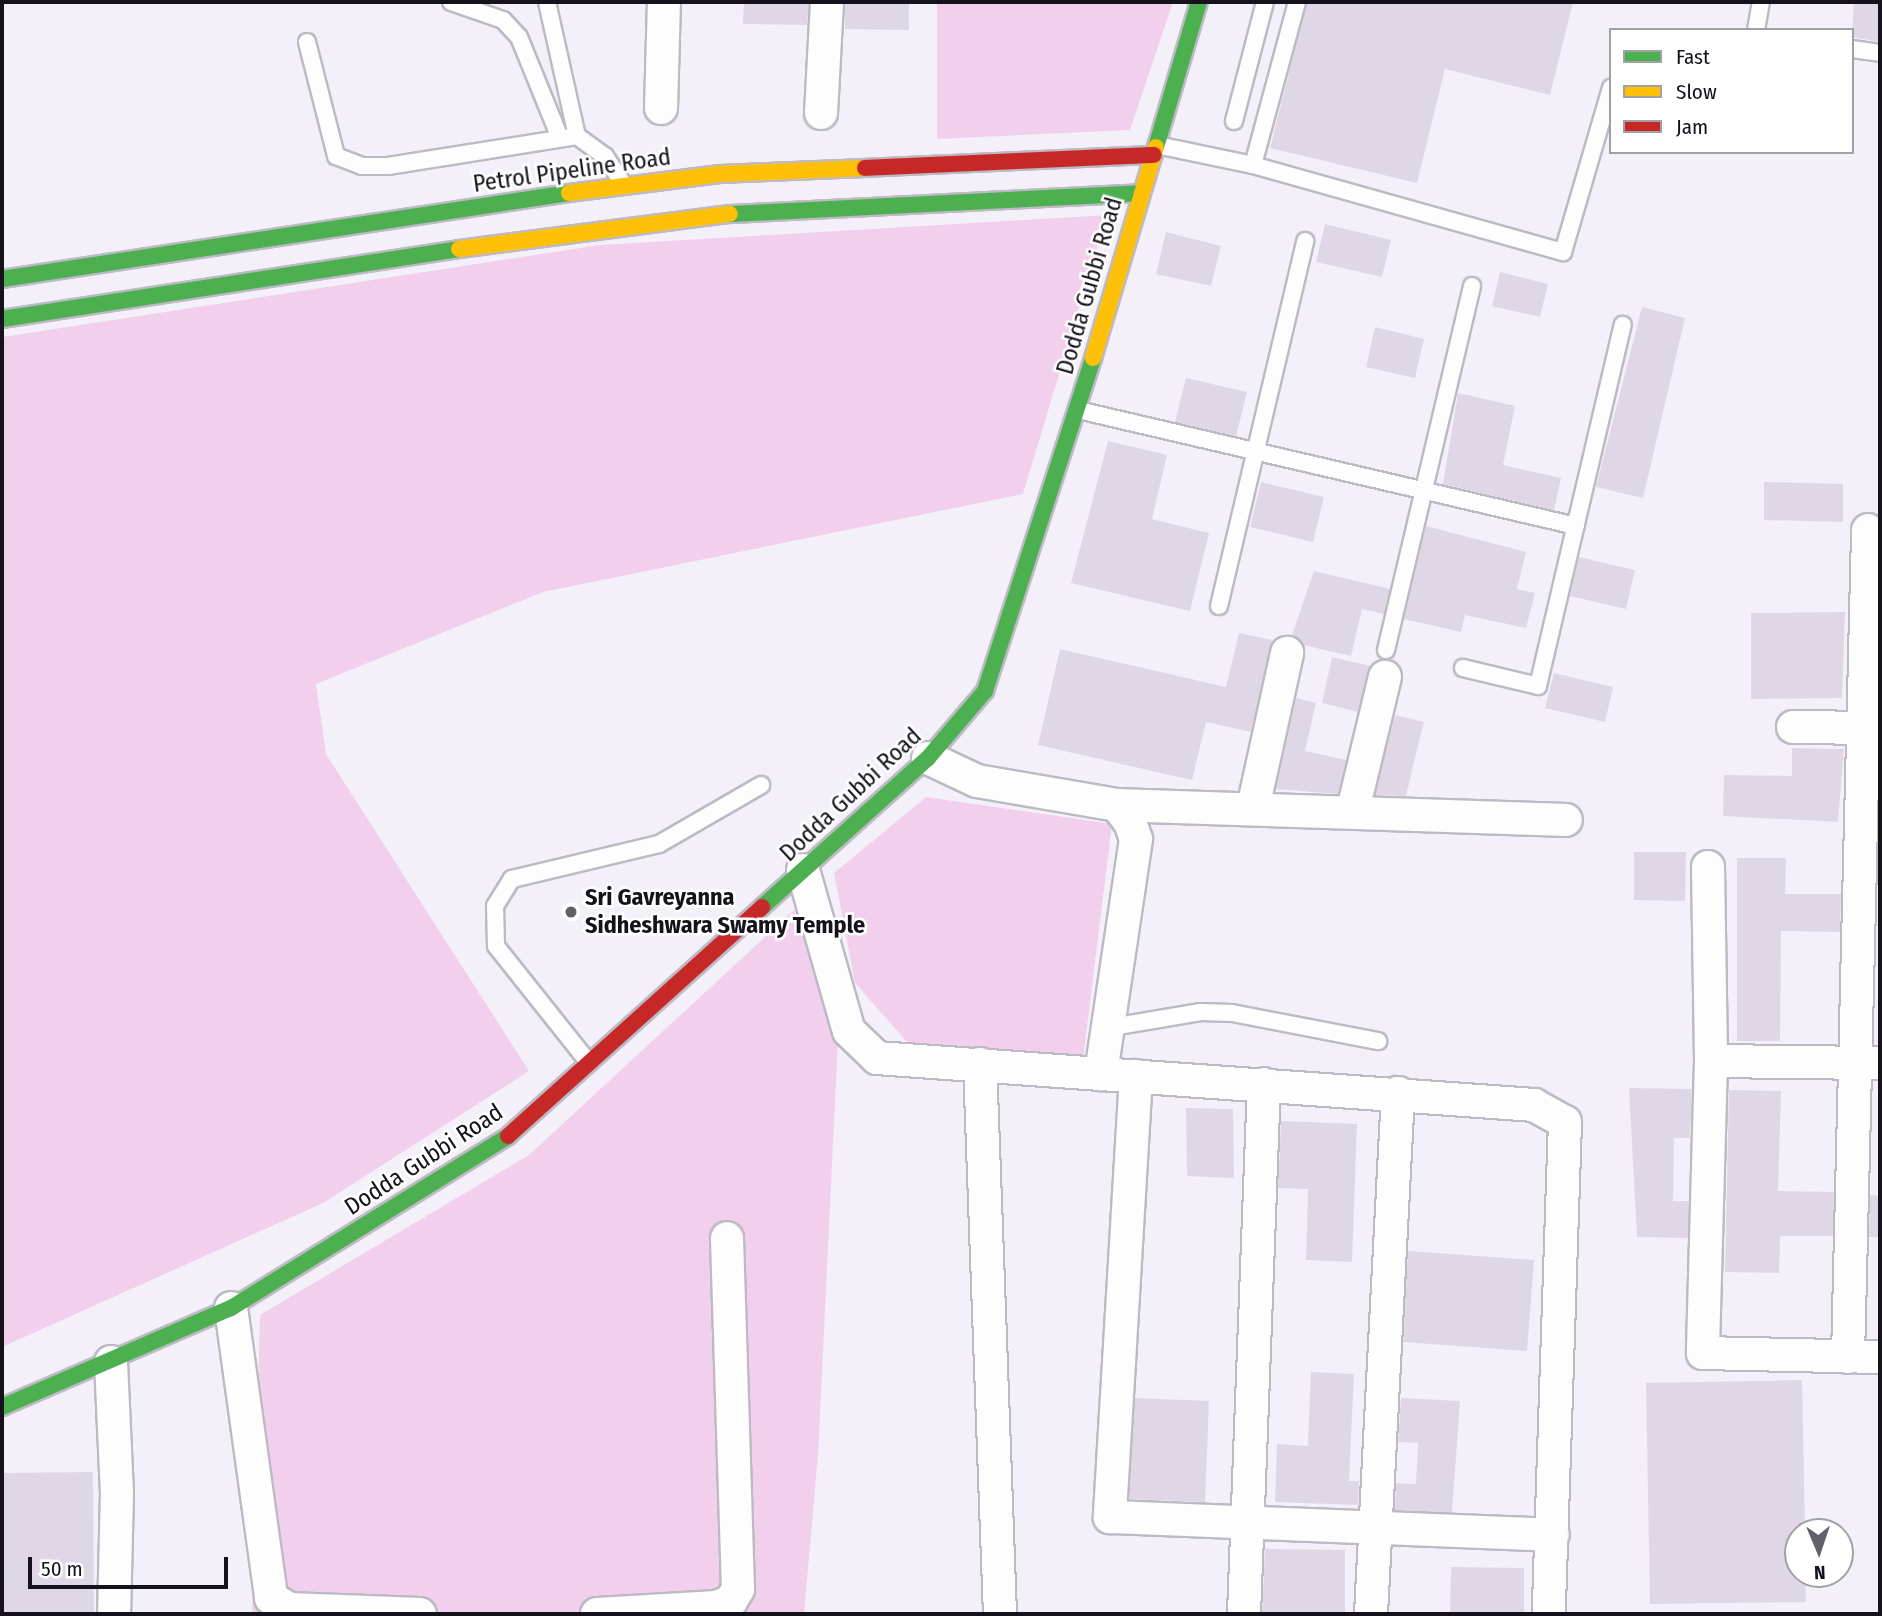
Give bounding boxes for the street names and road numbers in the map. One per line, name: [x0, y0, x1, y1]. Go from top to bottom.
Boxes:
street label: Petrol Pipeline Road: [471, 143, 673, 199]
street label: Dodda Gubbi Road: [1051, 194, 1129, 378]
street label: Dodda Gubbi Road: [774, 722, 928, 868]
street label: Dodda Gubbi Road: [339, 1098, 509, 1222]

